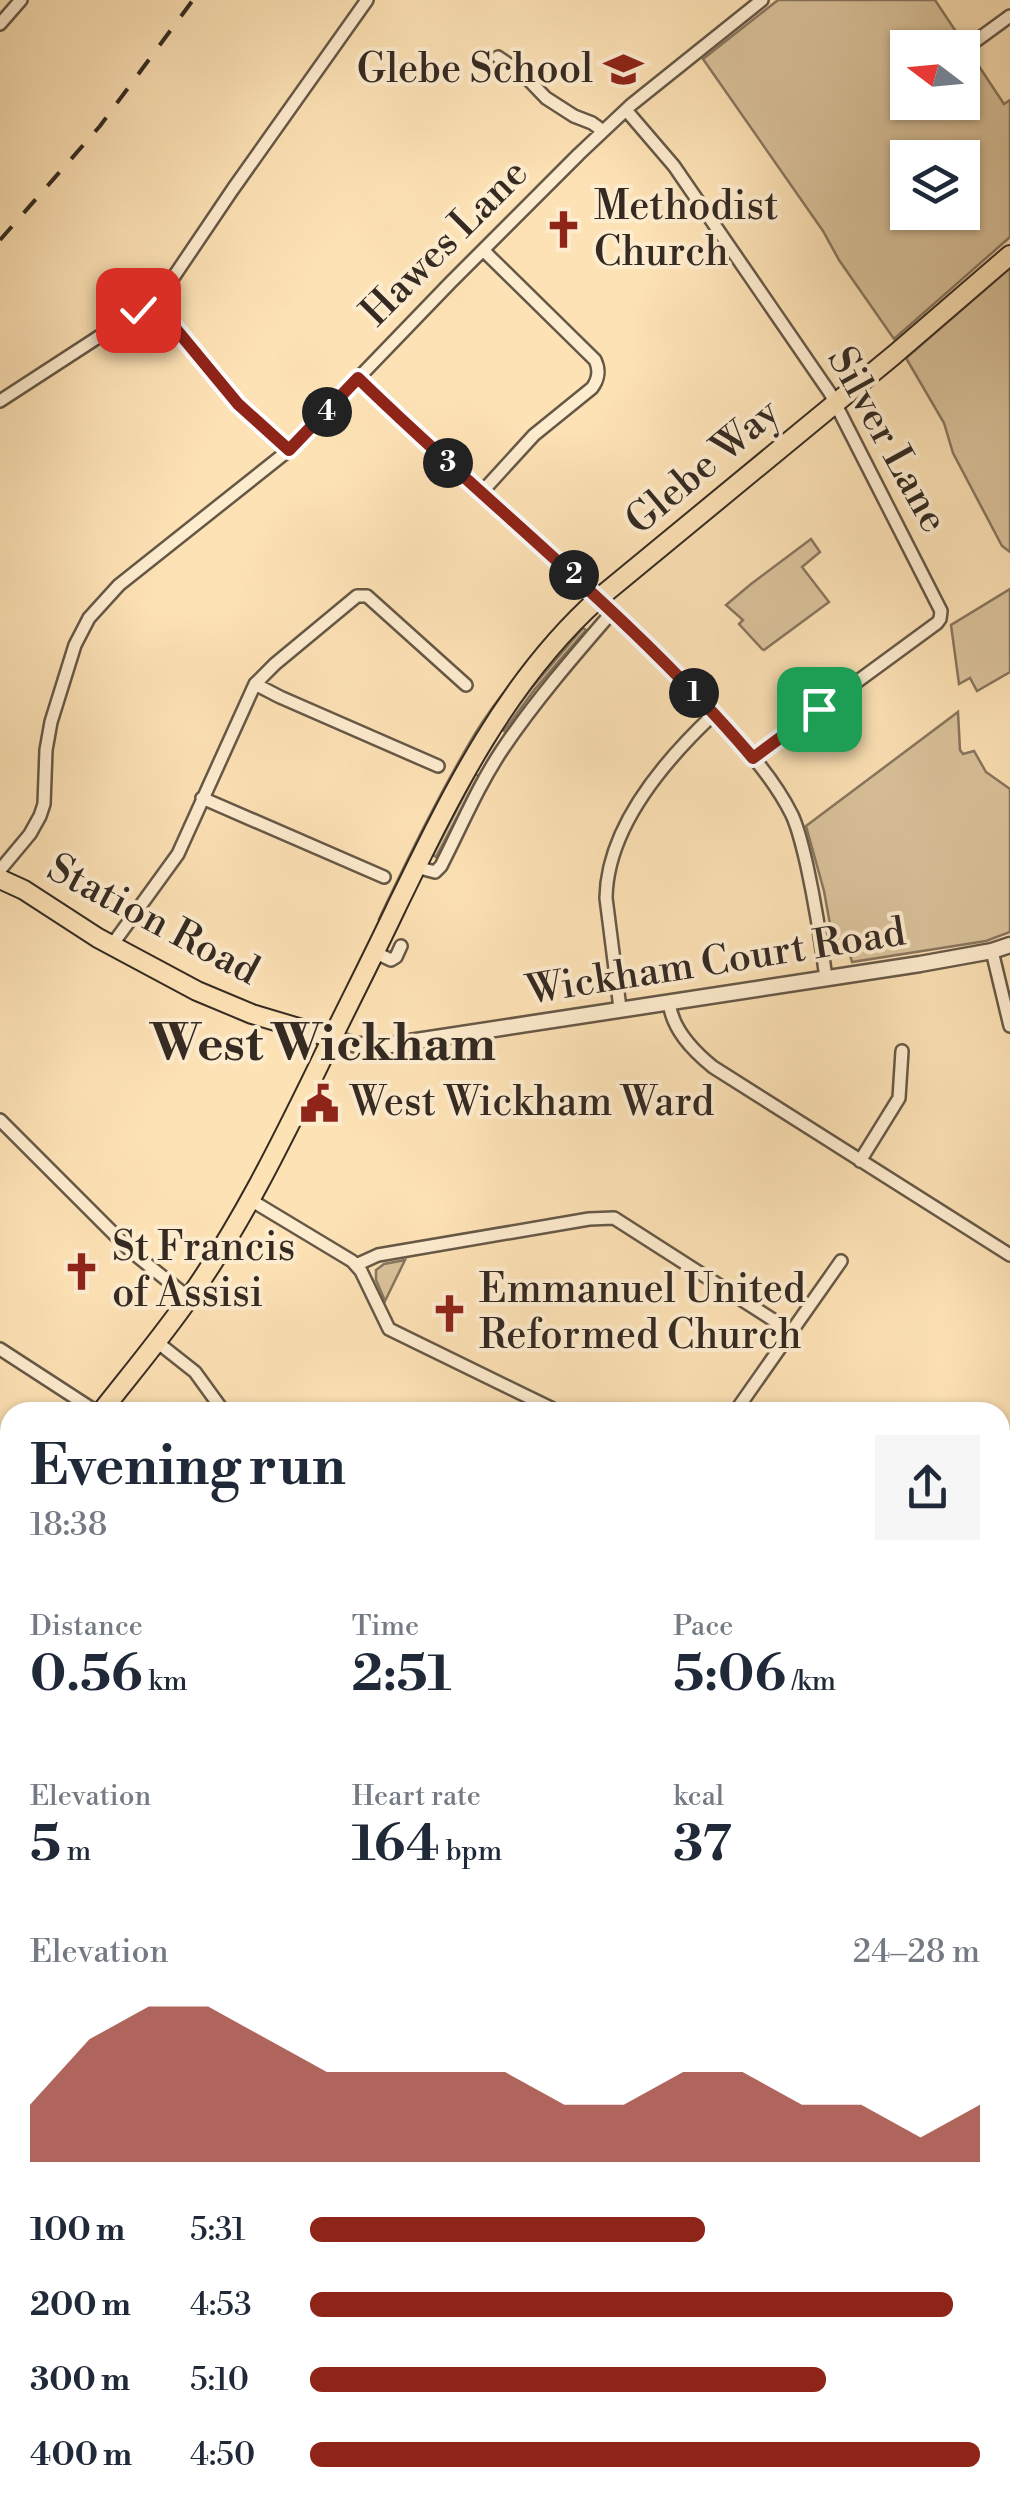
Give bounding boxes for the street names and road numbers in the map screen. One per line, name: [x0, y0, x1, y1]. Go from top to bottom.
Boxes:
street label: Hawes Lane: [351, 149, 539, 337]
street label: Silver Lane: [816, 339, 958, 541]
street label: Glebe Way: [616, 388, 791, 547]
street label: Station Road: [39, 843, 268, 997]
street label: Wickham Court Road: [521, 907, 909, 1017]

